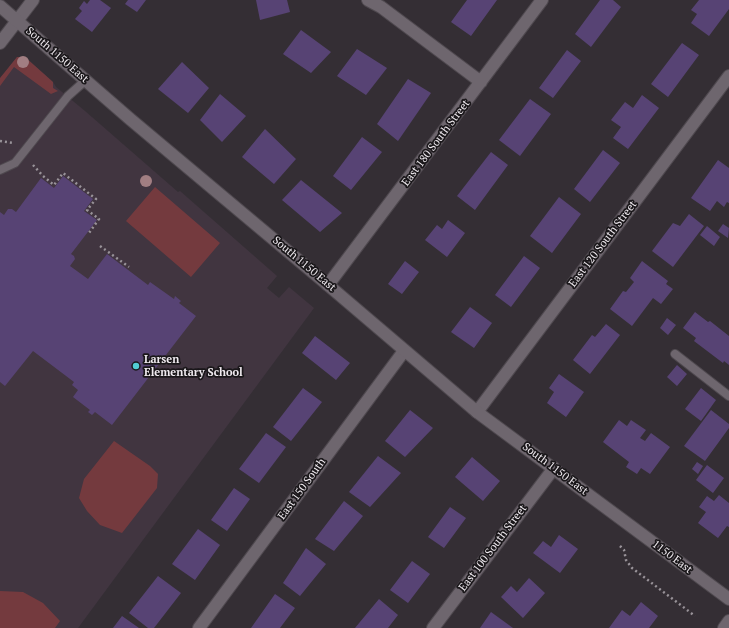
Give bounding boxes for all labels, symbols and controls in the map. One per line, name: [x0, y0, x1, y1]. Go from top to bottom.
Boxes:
street label: South 1150 East: [23, 24, 91, 86]
street label: East 180 South Street: [399, 97, 473, 189]
street label: East 120 South Street: [566, 198, 640, 290]
street label: South 1150 East: [270, 234, 338, 294]
place label: Larsen Elementary School: [144, 353, 243, 379]
marker: Larsen Elementary School: [131, 361, 141, 371]
street label: South 1150 East: [520, 440, 590, 498]
street label: East 150 South: [275, 456, 329, 522]
street label: East 100 South Street: [456, 502, 530, 594]
street label: 1150 East: [649, 538, 695, 576]

